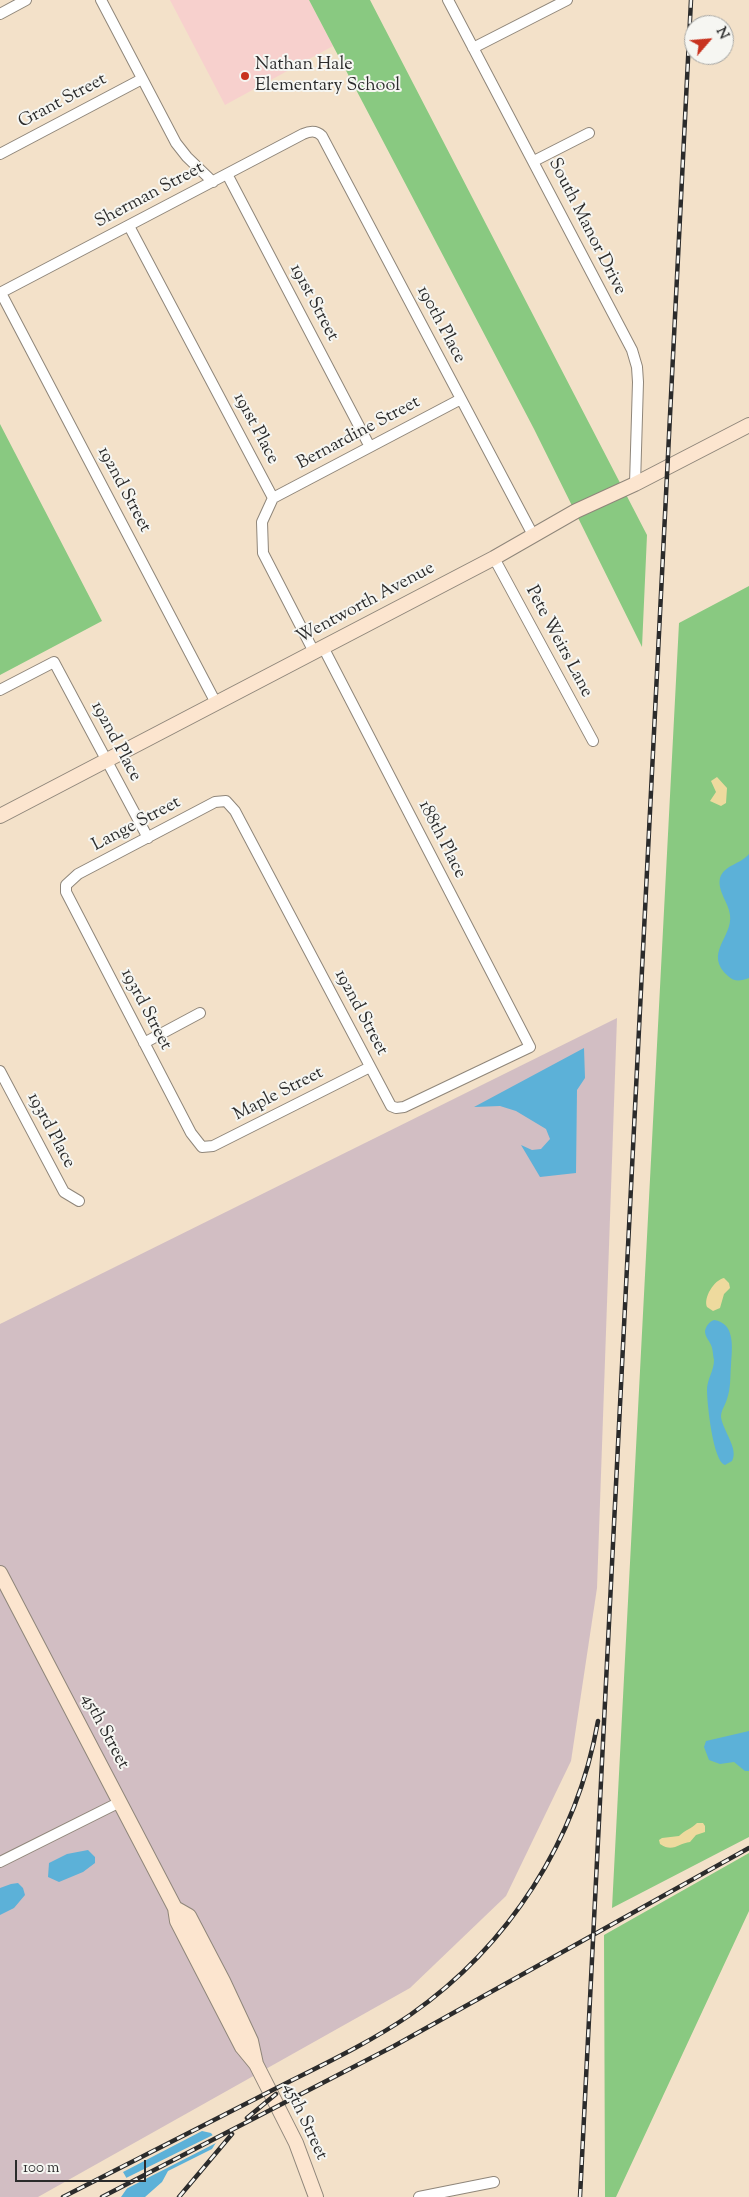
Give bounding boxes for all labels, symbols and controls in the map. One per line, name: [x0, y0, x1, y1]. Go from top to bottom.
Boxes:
north arrow: [684, 15, 734, 65]
text: N: [710, 24, 733, 43]
place label: Nathan Hale Elementary School: [255, 55, 400, 98]
street label: Grant Street: [15, 70, 111, 134]
marker: Nathan Hale Elementary School: [239, 70, 251, 82]
street label: South Manor Drive: [542, 155, 630, 299]
street label: Sherman Street: [92, 158, 208, 234]
street label: 191st Street: [284, 261, 342, 345]
street label: 190th Place: [411, 283, 469, 367]
street label: 191st Place: [227, 390, 283, 468]
street label: Bernardine Street: [294, 392, 424, 476]
street label: 192nd Street: [91, 443, 155, 537]
street label: Wentworth Avenue: [293, 558, 439, 650]
street label: Pete Weirs Lane: [520, 582, 596, 702]
street label: 192nd Place: [85, 698, 145, 786]
street label: Lange Street: [89, 793, 185, 857]
street label: 188th Place: [412, 797, 470, 883]
street label: 193rd Street: [115, 966, 175, 1054]
street label: 192nd Street: [328, 966, 392, 1060]
street label: Maple Street: [230, 1063, 328, 1127]
street label: 193rd Place: [21, 1090, 79, 1172]
street label: 45th Street: [75, 1691, 133, 1773]
street label: 45th Street: [277, 2080, 331, 2164]
scale bar: [18, 2150, 149, 2182]
text: 100 m: [23, 2158, 59, 2179]

